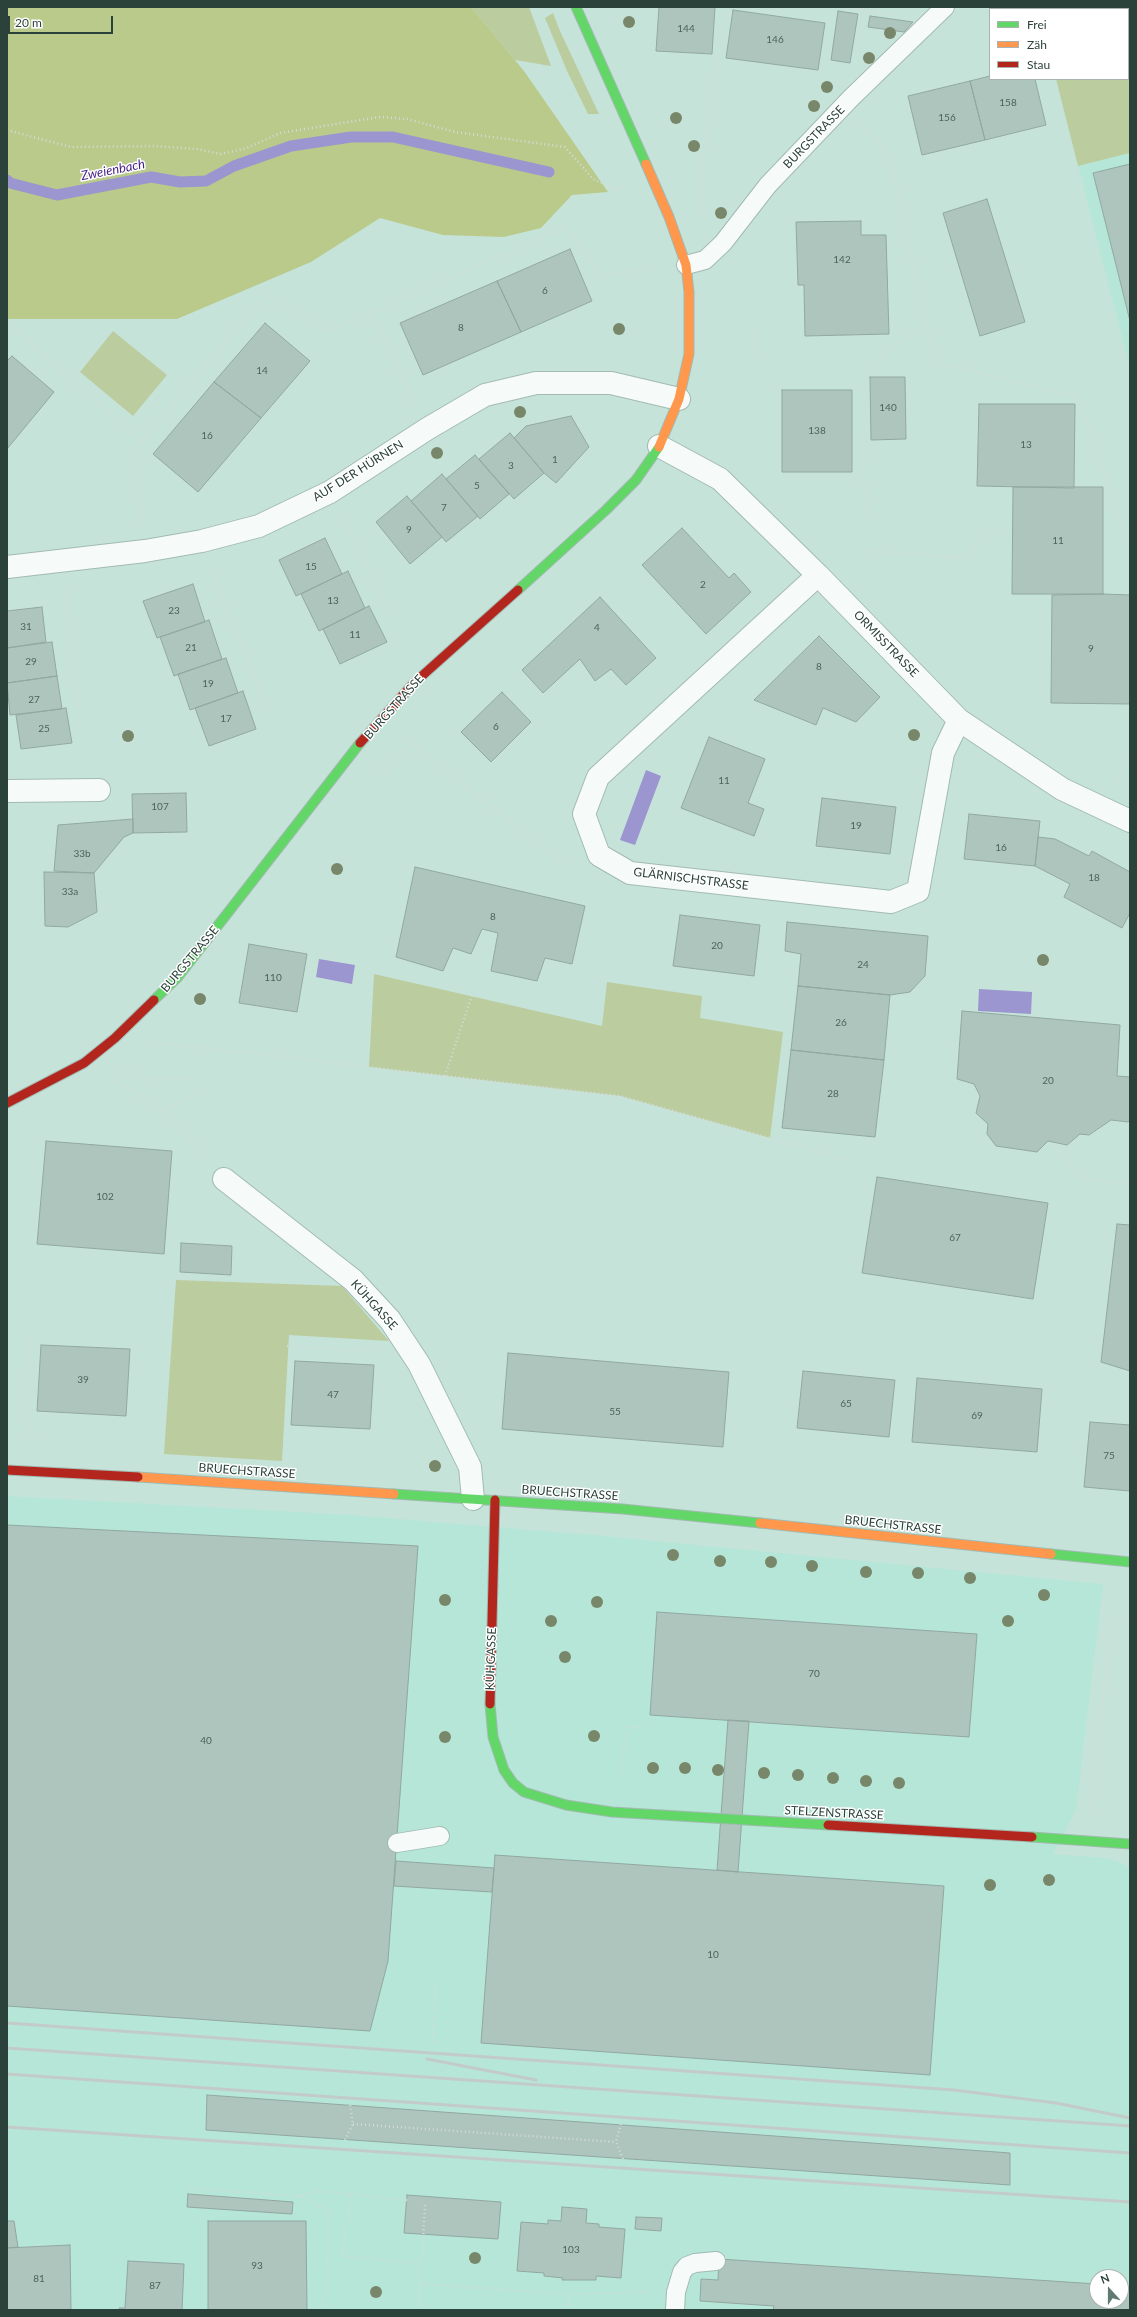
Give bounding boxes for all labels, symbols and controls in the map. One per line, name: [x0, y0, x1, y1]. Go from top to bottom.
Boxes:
scale bar: [10, 8, 115, 34]
legend: [989, 8, 1129, 80]
text: 20 m: [15, 15, 42, 30]
text: Frei: [1027, 17, 1047, 32]
house number: 144: [677, 23, 695, 35]
house number: 146: [766, 34, 784, 46]
text: Zäh: [1027, 37, 1047, 52]
text: Stau: [1027, 57, 1050, 72]
house number: 158: [999, 97, 1017, 109]
street label: BURGSTRASSE: [780, 103, 848, 171]
house number: 156: [938, 112, 956, 124]
water label: Zweienbach: [80, 156, 146, 184]
house number: 142: [833, 254, 851, 266]
house number: 6: [542, 285, 548, 297]
house number: 8: [458, 322, 464, 334]
house number: 14: [256, 365, 268, 377]
house number: 140: [879, 402, 897, 414]
house number: 138: [808, 425, 826, 437]
house number: 16: [201, 430, 213, 442]
street label: AUF DER HÜRNEN: [310, 437, 406, 505]
house number: 13: [1020, 439, 1032, 451]
house number: 1: [552, 454, 558, 466]
house number: 3: [508, 460, 514, 472]
house number: 5: [474, 480, 480, 492]
house number: 7: [441, 502, 447, 514]
house number: 9: [406, 524, 412, 536]
house number: 11: [1052, 535, 1064, 547]
house number: 15: [305, 561, 317, 573]
house number: 2: [700, 579, 706, 591]
house number: 13: [327, 595, 339, 607]
house number: 23: [168, 605, 180, 617]
street label: ORMISSTRASSE: [850, 608, 922, 680]
house number: 31: [20, 621, 32, 633]
house number: 4: [594, 622, 600, 634]
house number: 11: [349, 629, 361, 641]
house number: 21: [185, 642, 197, 654]
house number: 9: [1088, 643, 1094, 655]
house number: 29: [25, 656, 37, 668]
house number: 8: [816, 661, 822, 673]
street label: BURGSTRASSE: [361, 672, 427, 742]
house number: 19: [202, 678, 214, 690]
house number: 27: [28, 694, 40, 706]
house number: 17: [220, 713, 232, 725]
house number: 6: [493, 721, 499, 733]
house number: 25: [38, 723, 50, 735]
house number: 11: [718, 775, 730, 787]
house number: 107: [151, 801, 169, 813]
house number: 19: [850, 820, 862, 832]
house number: 16: [995, 842, 1007, 854]
house number: 33b: [73, 848, 91, 860]
street label: GLÄRNISCHSTRASSE: [633, 865, 749, 893]
house number: 18: [1088, 872, 1100, 884]
house number: 33a: [62, 886, 78, 898]
house number: 8: [490, 911, 496, 923]
street label: BURGSTRASSE: [158, 923, 222, 995]
house number: 20: [711, 940, 723, 952]
house number: 24: [857, 959, 869, 971]
house number: 110: [264, 972, 282, 984]
house number: 26: [835, 1017, 847, 1029]
house number: 20: [1042, 1075, 1054, 1087]
house number: 28: [827, 1088, 839, 1100]
house number: 102: [96, 1191, 114, 1203]
house number: 67: [949, 1232, 961, 1244]
street label: KÜHGASSE: [348, 1277, 400, 1333]
house number: 39: [77, 1374, 89, 1386]
house number: 47: [327, 1389, 339, 1401]
house number: 65: [840, 1398, 852, 1410]
house number: 55: [609, 1406, 621, 1418]
house number: 69: [971, 1410, 983, 1422]
house number: 75: [1103, 1450, 1115, 1462]
street label: BRUECHSTRASSE: [198, 1460, 296, 1482]
street label: BRUECHSTRASSE: [521, 1482, 619, 1504]
street label: BRUECHSTRASSE: [844, 1513, 942, 1537]
street label: KÜHGASSE: [483, 1627, 499, 1691]
house number: 70: [808, 1668, 820, 1680]
house number: 40: [200, 1735, 212, 1747]
street label: STELZENSTRASSE: [784, 1803, 884, 1823]
house number: 10: [707, 1949, 719, 1961]
house number: 103: [562, 2244, 580, 2256]
house number: 93: [251, 2260, 263, 2272]
north arrow: [1089, 2269, 1129, 2309]
text: N: [1099, 2271, 1111, 2286]
house number: 81: [33, 2273, 45, 2285]
house number: 87: [149, 2280, 161, 2292]

